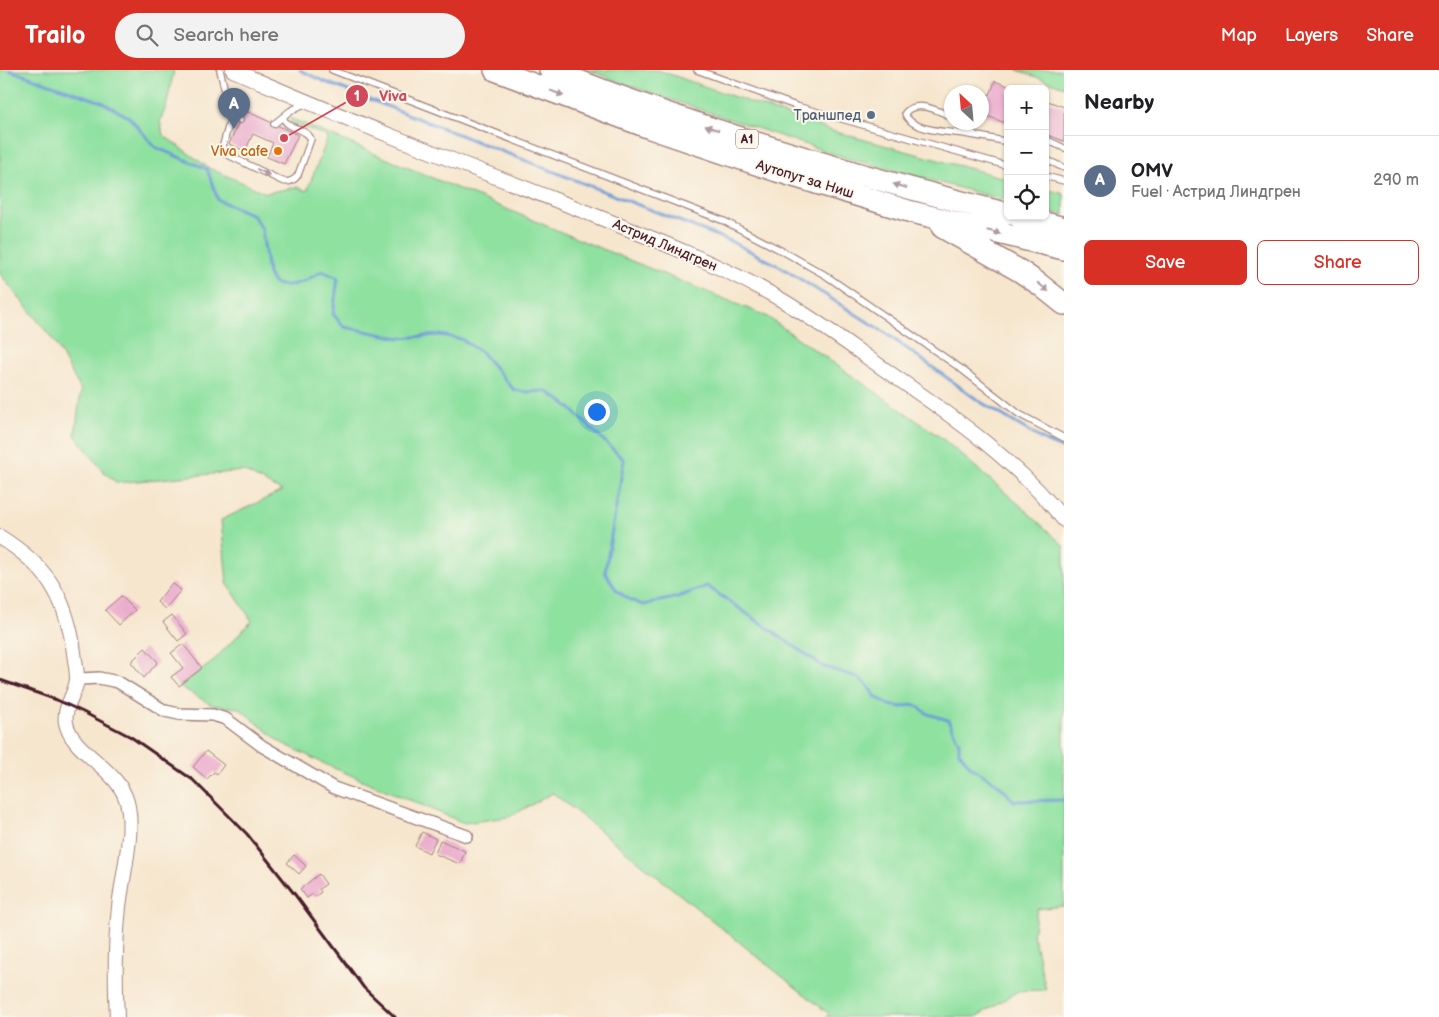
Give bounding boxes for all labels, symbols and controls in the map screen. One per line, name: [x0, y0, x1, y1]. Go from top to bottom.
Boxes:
search box: [115, 13, 465, 58]
text: Trailo: [25, 21, 85, 50]
icon: search: [133, 21, 161, 49]
text: Search here: [173, 24, 279, 47]
text: Map: [1221, 25, 1257, 46]
text: Layers: [1285, 25, 1338, 46]
text: Share: [1366, 25, 1414, 46]
callout: Viva: [344, 81, 418, 111]
north arrow: [944, 85, 989, 130]
map controls: [1004, 85, 1049, 220]
button: +: [1004, 85, 1049, 130]
text: 1: [354, 87, 360, 106]
text: Viva: [379, 87, 407, 106]
pin: A: [218, 88, 250, 129]
one-way arrow: [550, 90, 565, 97]
text: Nearby: [1084, 90, 1154, 115]
place label: Траншпед: [794, 107, 861, 124]
marker: Траншпед: [865, 109, 877, 121]
one-way arrow: [704, 123, 719, 131]
road number: A1: [736, 130, 758, 148]
button: −: [1004, 130, 1049, 175]
place label: Viva cafe: [211, 143, 268, 160]
marker: Viva cafe: [272, 145, 284, 157]
street label: Аутопут за Ниш: [753, 156, 856, 202]
text: OMV: [1131, 160, 1173, 183]
one-way arrow: [256, 168, 270, 176]
text: A: [1095, 171, 1105, 190]
text: 290 m: [1373, 171, 1419, 190]
button: locate: [1004, 175, 1049, 220]
one-way arrow: [893, 182, 908, 190]
text: Fuel · Астрид Линдгрен: [1131, 183, 1301, 202]
street label: Астрид Линдгрен: [609, 215, 720, 275]
one-way arrow: [986, 228, 1001, 236]
button: Save: [1084, 240, 1247, 285]
button: Share: [1257, 240, 1419, 285]
one-way arrow: [1036, 281, 1049, 292]
your location: [584, 399, 610, 425]

